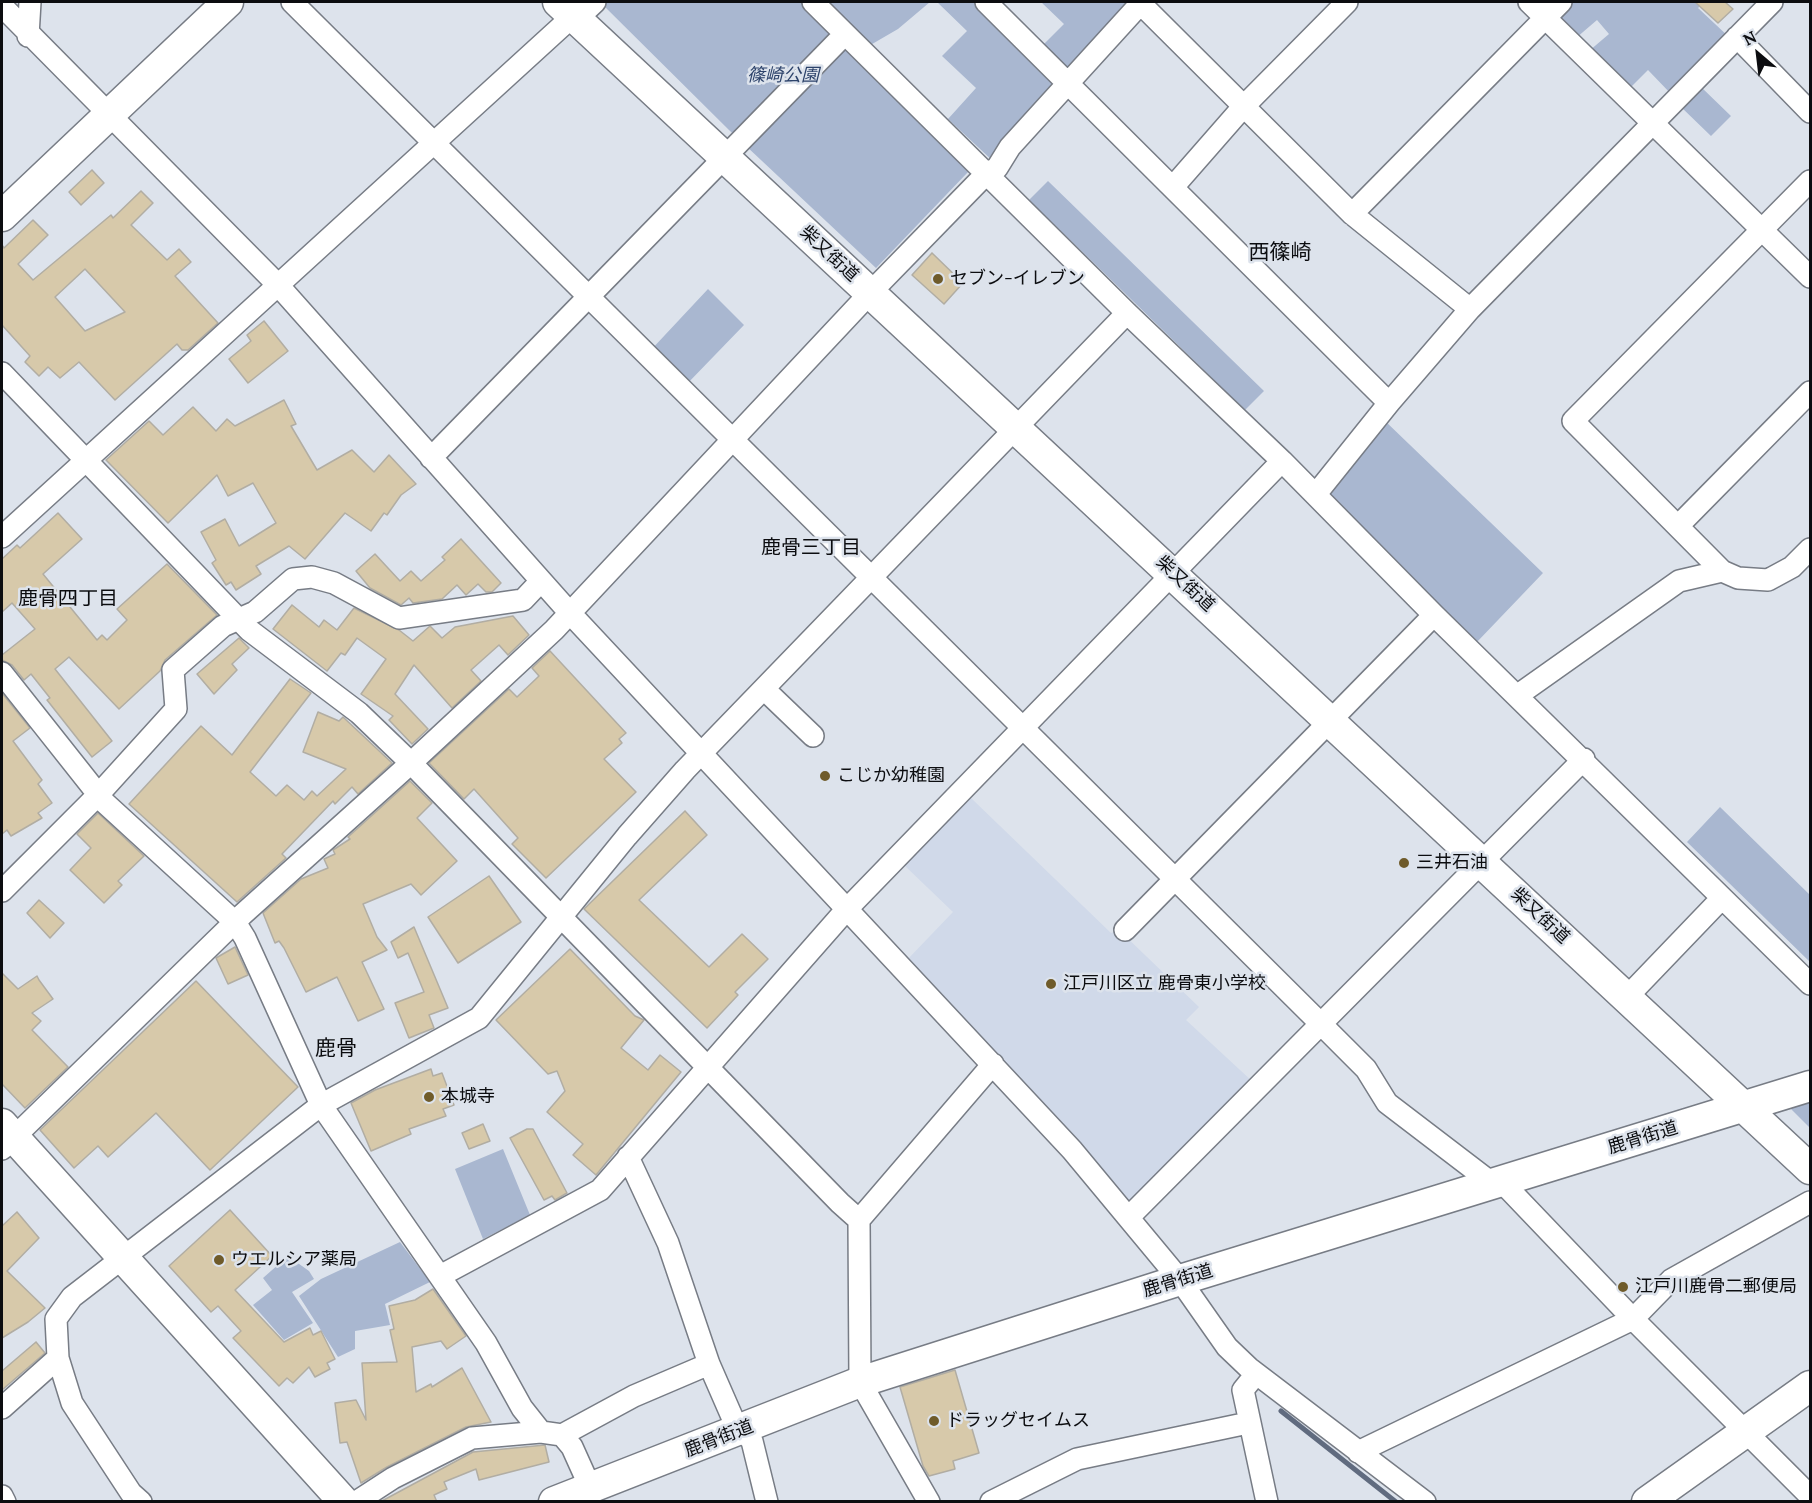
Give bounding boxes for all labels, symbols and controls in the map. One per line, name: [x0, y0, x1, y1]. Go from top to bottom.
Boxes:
north arrow: [1728, 24, 1788, 84]
text: N: [1739, 26, 1760, 50]
park label: 篠崎公園: [747, 65, 819, 87]
street label: 柴又街道: [795, 222, 863, 286]
district label: 西篠崎: [1249, 240, 1311, 266]
place label: セブン-イレブン: [950, 268, 1085, 290]
marker: セブン-イレブン: [931, 272, 945, 286]
district label: 鹿骨三丁目: [761, 536, 861, 560]
street label: 柴又街道: [1151, 552, 1219, 616]
district label: 鹿骨四丁目: [18, 587, 118, 611]
place label: こじか幼稚園: [837, 765, 945, 787]
marker: こじか幼稚園: [818, 769, 832, 783]
place label: 三井石油: [1416, 852, 1488, 874]
marker: 三井石油: [1397, 856, 1411, 870]
street label: 柴又街道: [1506, 884, 1574, 948]
place label: 江戸川区立 鹿骨東小学校: [1063, 973, 1266, 995]
marker: 江戸川区立 鹿骨東小学校: [1044, 977, 1058, 991]
district label: 鹿骨: [315, 1036, 357, 1062]
place label: 本城寺: [441, 1086, 495, 1108]
marker: 本城寺: [422, 1090, 436, 1104]
street label: 鹿骨街道: [1605, 1117, 1681, 1159]
place label: ウエルシア薬局: [231, 1249, 357, 1271]
marker: ウエルシア薬局: [212, 1253, 226, 1267]
street label: 鹿骨街道: [1140, 1260, 1216, 1302]
place label: 江戸川鹿骨二郵便局: [1635, 1276, 1797, 1298]
marker: 江戸川鹿骨二郵便局: [1616, 1280, 1630, 1294]
place label: ドラッグセイムス: [946, 1410, 1090, 1432]
marker: ドラッグセイムス: [927, 1414, 941, 1428]
street label: 鹿骨街道: [682, 1416, 756, 1462]

